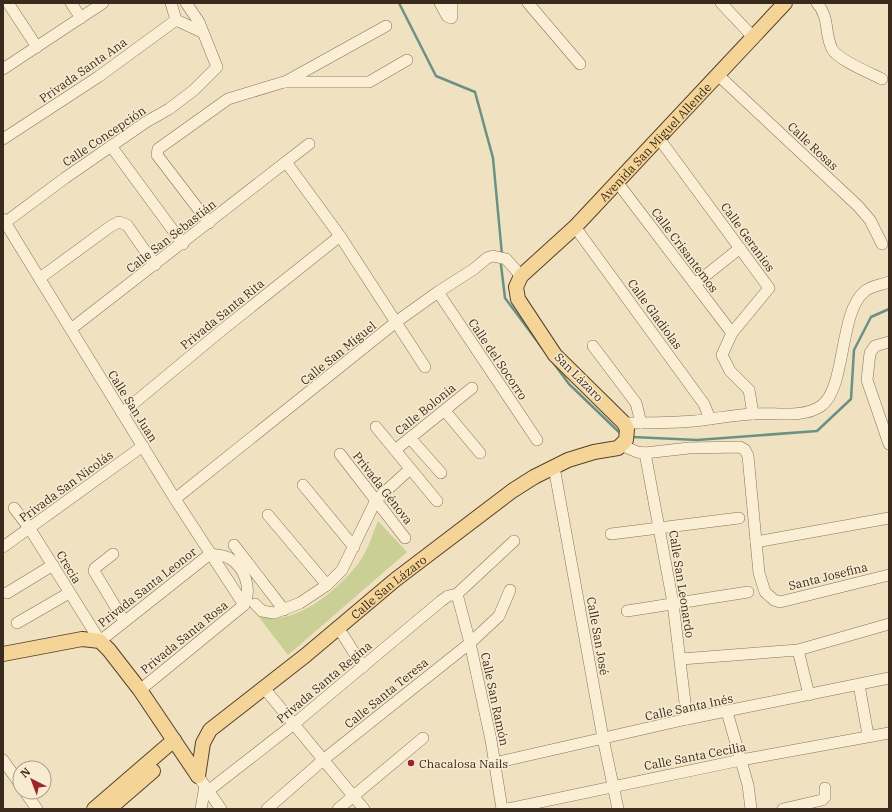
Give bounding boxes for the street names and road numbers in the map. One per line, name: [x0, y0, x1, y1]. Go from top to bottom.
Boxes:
street label: Privada Santa Ana: [36, 34, 130, 106]
street label: Avenida San Miguel Allende: [596, 79, 714, 204]
street label: Calle Concepción: [60, 102, 149, 169]
street label: Calle Rosas: [785, 119, 841, 173]
street label: Calle San Sebastián: [123, 196, 219, 276]
street label: Calle Geranios: [718, 200, 778, 275]
street label: Calle Crisantemos: [648, 205, 722, 295]
street label: Privada Santa Rita: [177, 275, 267, 352]
street label: Calle Gladiolas: [624, 276, 686, 352]
street label: Calle del Socorro: [465, 315, 531, 403]
street label: Calle San Miguel: [297, 318, 379, 388]
street label: San Lázaro: [552, 350, 607, 405]
street label: Calle San Juan: [105, 367, 161, 445]
street label: Calle Bolonia: [392, 380, 459, 438]
street label: Privada San Nicolás: [16, 447, 116, 525]
street label: Privada Génova: [350, 449, 416, 528]
street label: Calle San Leonardo: [666, 529, 698, 639]
street label: Privada Santa Leonor: [95, 543, 200, 630]
street label: Crecia: [53, 548, 85, 587]
street label: Calle San Lázaro: [347, 551, 429, 622]
street label: Santa Josefina: [787, 559, 870, 593]
street label: Calle San José: [584, 596, 612, 676]
street label: Privada Santa Rosa: [137, 597, 231, 677]
street label: Privada Santa Regina: [273, 638, 375, 726]
street label: Calle San Ramón: [478, 651, 512, 747]
street label: Calle Santa Teresa: [341, 654, 431, 731]
street label: Calle Santa Inés: [644, 690, 735, 724]
street label: Calle Santa Cecilia: [643, 739, 748, 773]

